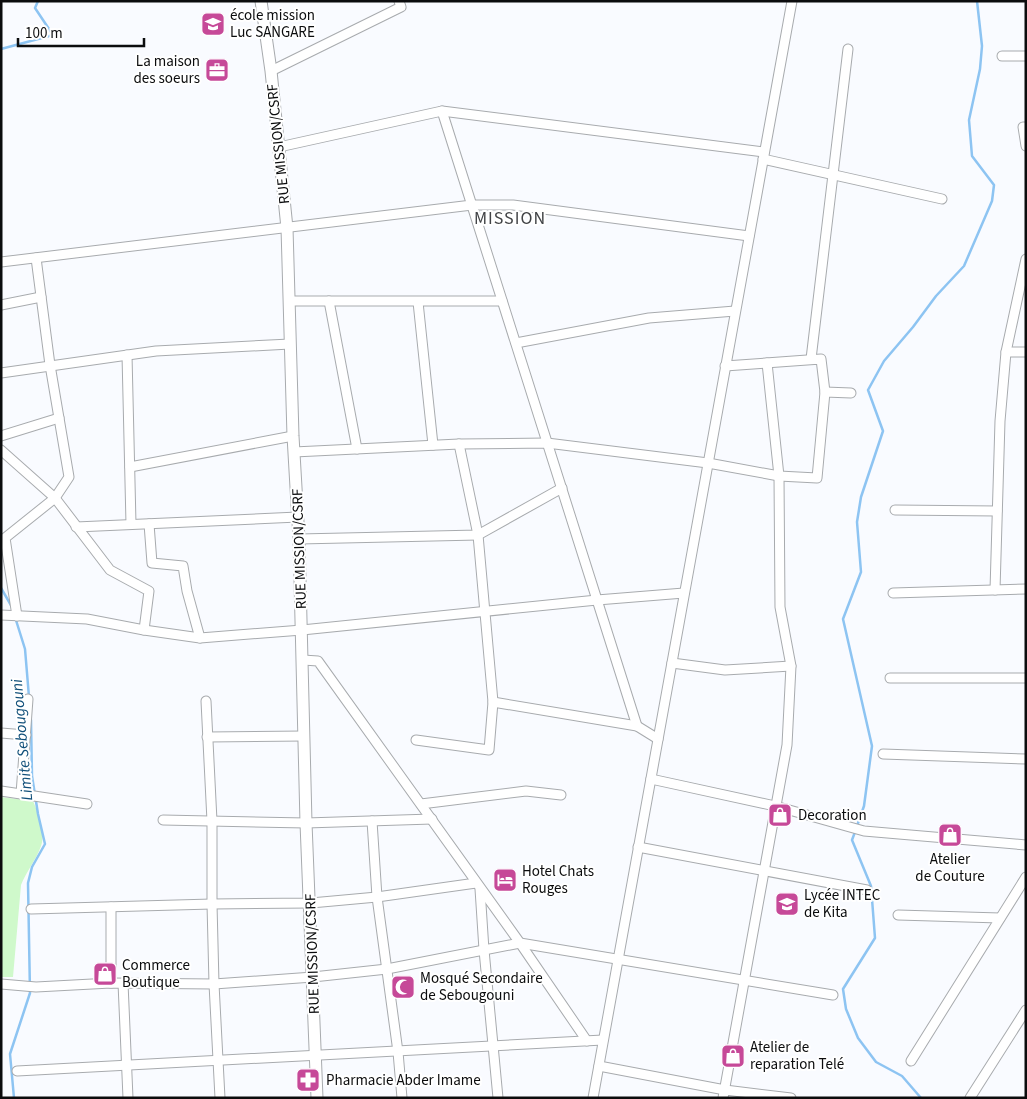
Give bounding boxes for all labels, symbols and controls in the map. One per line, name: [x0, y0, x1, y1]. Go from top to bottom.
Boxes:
place label: école mission Luc SANGARE: [230, 5, 315, 43]
school or university icon: école mission Luc SANGARE: [200, 11, 226, 37]
scale bar: [18, 15, 144, 47]
text: 100 m: [25, 23, 63, 44]
place label: La maison des soeurs: [133, 51, 200, 89]
office icon: La maison des soeurs: [204, 57, 230, 83]
street label: RUE MISSION/CSRF: [262, 82, 295, 205]
district label: MISSION: [474, 206, 546, 231]
street label: RUE MISSION/CSRF: [287, 488, 312, 610]
water label: Limite Sebougouni: [6, 678, 38, 802]
shop icon: Decoration: [767, 802, 793, 828]
place label: Decoration: [798, 805, 867, 826]
shop icon: Atelier de Couture: [937, 822, 963, 848]
place label: Atelier de Couture: [915, 849, 985, 887]
place label: Hotel Chats Rouges: [522, 861, 594, 899]
hotel icon: Hotel Chats Rouges: [492, 867, 518, 893]
place label: Lycée INTEC de Kita: [804, 885, 881, 923]
school or university icon: Lycée INTEC de Kita: [774, 891, 800, 917]
street label: RUE MISSION/CSRF: [300, 893, 325, 1015]
place label: Commerce Boutique: [122, 955, 190, 993]
shop icon: Commerce Boutique: [92, 961, 118, 987]
place label: Mosqué Secondaire de Sebougouni: [420, 968, 543, 1006]
mosque icon: Mosqué Secondaire de Sebougouni: [390, 974, 416, 1000]
place label: Atelier de reparation Telé: [750, 1037, 844, 1075]
shop icon: Atelier de reparation Telé: [720, 1043, 746, 1069]
pharmacy icon: Pharmacie Abder Imame: [295, 1067, 321, 1093]
place label: Pharmacie Abder Imame: [326, 1070, 481, 1091]

